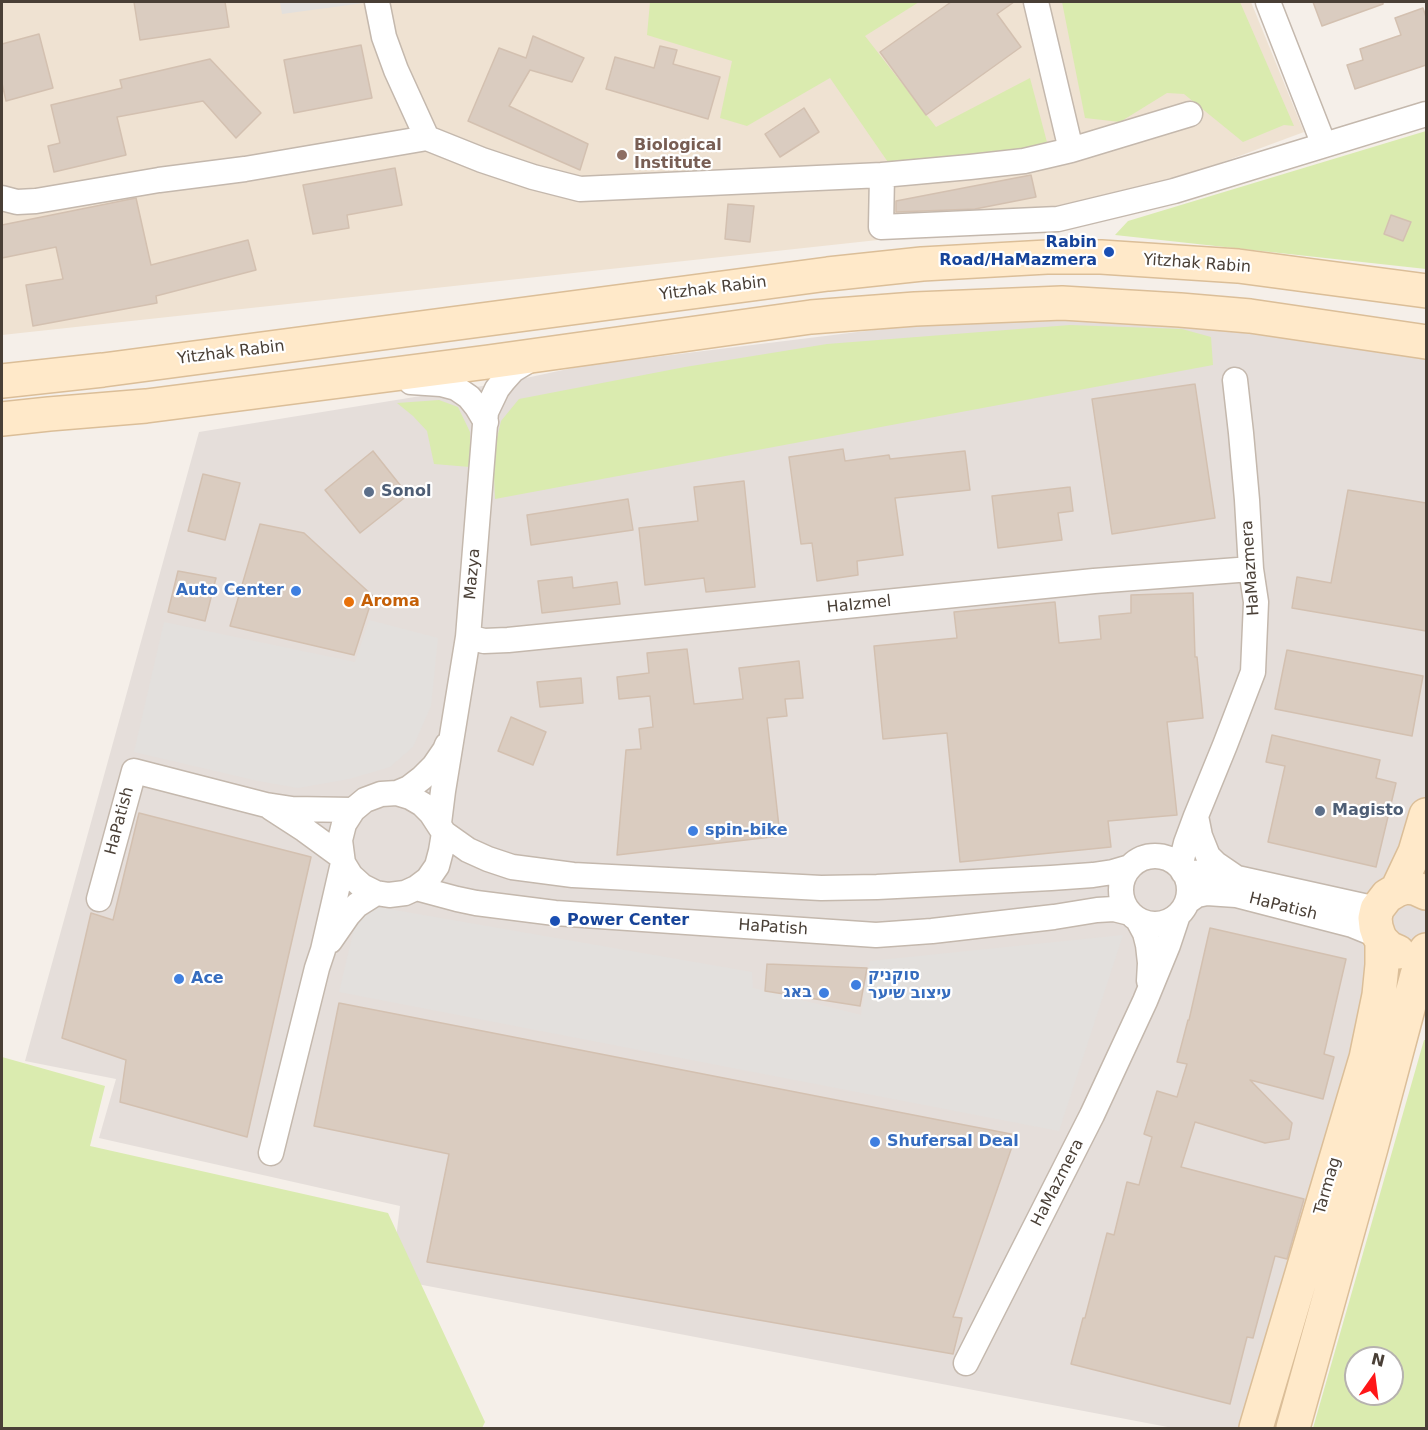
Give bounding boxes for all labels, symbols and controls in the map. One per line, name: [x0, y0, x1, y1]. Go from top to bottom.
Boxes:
place label: Biological Institute: [634, 136, 722, 174]
marker: Biological Institute: [615, 148, 629, 162]
place label: Rabin Road/HaMazmera: [939, 233, 1097, 271]
marker: Rabin Road/HaMazmera: [1102, 245, 1116, 259]
street label: Yitzhak Rabin: [1142, 251, 1252, 277]
street label: Yitzhak Rabin: [658, 273, 768, 305]
street label: Yitzhak Rabin: [176, 337, 286, 369]
place label: Sonol: [381, 482, 431, 502]
marker: Sonol: [362, 485, 376, 499]
street label: HaMazmera: [1238, 520, 1264, 616]
street label: Mazya: [461, 548, 485, 600]
place label: Auto Center: [176, 581, 284, 601]
marker: Auto Center: [289, 584, 303, 598]
place label: Aroma: [361, 592, 420, 612]
street label: HaIzmel: [826, 592, 892, 618]
marker: Aroma: [342, 595, 356, 609]
street label: HaPatish: [102, 785, 138, 857]
place label: Magisto: [1332, 801, 1404, 821]
marker: Magisto: [1313, 804, 1327, 818]
place label: spin-bike: [705, 821, 787, 841]
marker: spin-bike: [686, 824, 700, 838]
street label: HaPatish: [1247, 889, 1319, 925]
place label: Power Center: [567, 911, 689, 931]
marker: Power Center: [548, 914, 562, 928]
street label: HaPatish: [738, 916, 808, 940]
place label: סוקניק עיצוב שיער: [868, 966, 952, 1004]
place label: Ace: [191, 969, 224, 989]
marker: Ace: [172, 972, 186, 986]
marker: סוקניק עיצוב שיער: [849, 978, 863, 992]
place label: באג: [783, 983, 812, 1003]
marker: באג: [817, 986, 831, 1000]
place label: Shufersal Deal: [887, 1132, 1019, 1152]
marker: Shufersal Deal: [868, 1135, 882, 1149]
street label: HaMazmera: [1028, 1136, 1088, 1230]
street label: Tarmag: [1311, 1155, 1345, 1217]
north arrow: [1344, 1346, 1404, 1406]
text: N: [1369, 1349, 1387, 1371]

